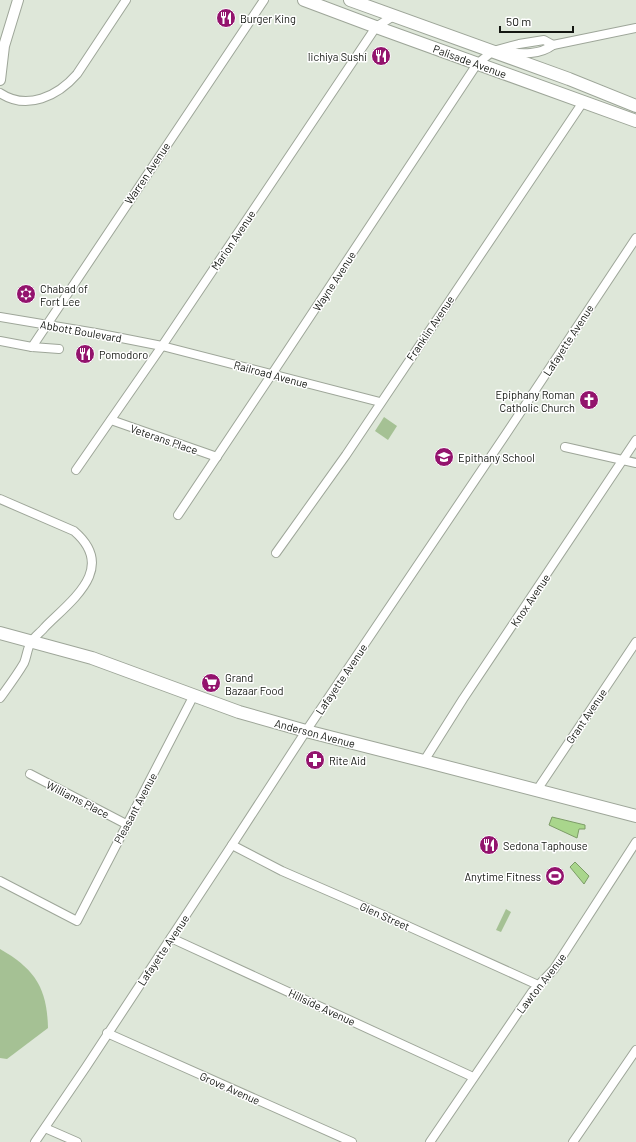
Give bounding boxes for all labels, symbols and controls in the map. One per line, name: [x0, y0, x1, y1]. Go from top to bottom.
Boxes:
restaurant icon: Burger King: [215, 7, 237, 29]
scale bar: [500, 8, 573, 34]
place label: Burger King: [240, 12, 296, 25]
text: 50 m: [506, 14, 531, 28]
street label: Palisade Avenue: [431, 42, 509, 80]
restaurant icon: Iichiya Sushi: [370, 45, 392, 67]
place label: Iichiya Sushi: [308, 50, 367, 63]
street label: Warren Avenue: [122, 140, 172, 206]
street label: Marion Avenue: [208, 207, 258, 272]
street label: Wayne Avenue: [310, 249, 358, 313]
place label: Chabad of Fort Lee: [40, 282, 88, 308]
synagogue icon: Chabad of Fort Lee: [15, 283, 37, 305]
street label: Franklin Avenue: [403, 293, 457, 363]
street label: Lafayette Avenue: [540, 302, 596, 378]
street label: Abbott Boulevard: [39, 317, 123, 345]
restaurant icon: Pomodoro: [74, 343, 96, 365]
place label: Pomodoro: [99, 348, 148, 361]
street label: Railroad Avenue: [232, 358, 310, 390]
place label: Epiphany Roman Catholic Church: [495, 388, 575, 414]
church icon: Epiphany Roman Catholic Church: [578, 389, 600, 411]
street label: Veterans Place: [128, 421, 200, 457]
school or university icon: Epithany School: [433, 446, 455, 468]
place label: Epithany School: [458, 451, 535, 464]
street label: Knox Avenue: [508, 571, 552, 629]
street label: Lafayette Avenue: [313, 641, 370, 717]
place label: Grand Bazaar Food: [225, 671, 284, 697]
supermarket icon: Grand Bazaar Food: [200, 672, 222, 694]
street label: Grant Avenue: [563, 686, 609, 746]
street label: Anderson Avenue: [273, 716, 357, 750]
pharmacy icon: Rite Aid: [304, 749, 326, 771]
place label: Rite Aid: [329, 754, 366, 767]
street label: Pleasant Avenue: [111, 770, 159, 846]
street label: Williams Place: [44, 778, 112, 820]
restaurant icon: Sedona Taphouse: [478, 834, 500, 856]
place label: Sedona Taphouse: [503, 839, 588, 852]
sports icon: Anytime Fitness: [544, 865, 566, 887]
place label: Anytime Fitness: [464, 870, 541, 883]
street label: Glen Street: [358, 899, 412, 933]
street label: Lafayette Avenue: [135, 912, 192, 988]
street label: Lawton Avenue: [514, 950, 569, 1016]
street label: Hillside Avenue: [287, 986, 358, 1028]
street label: Grove Avenue: [198, 1069, 262, 1107]

